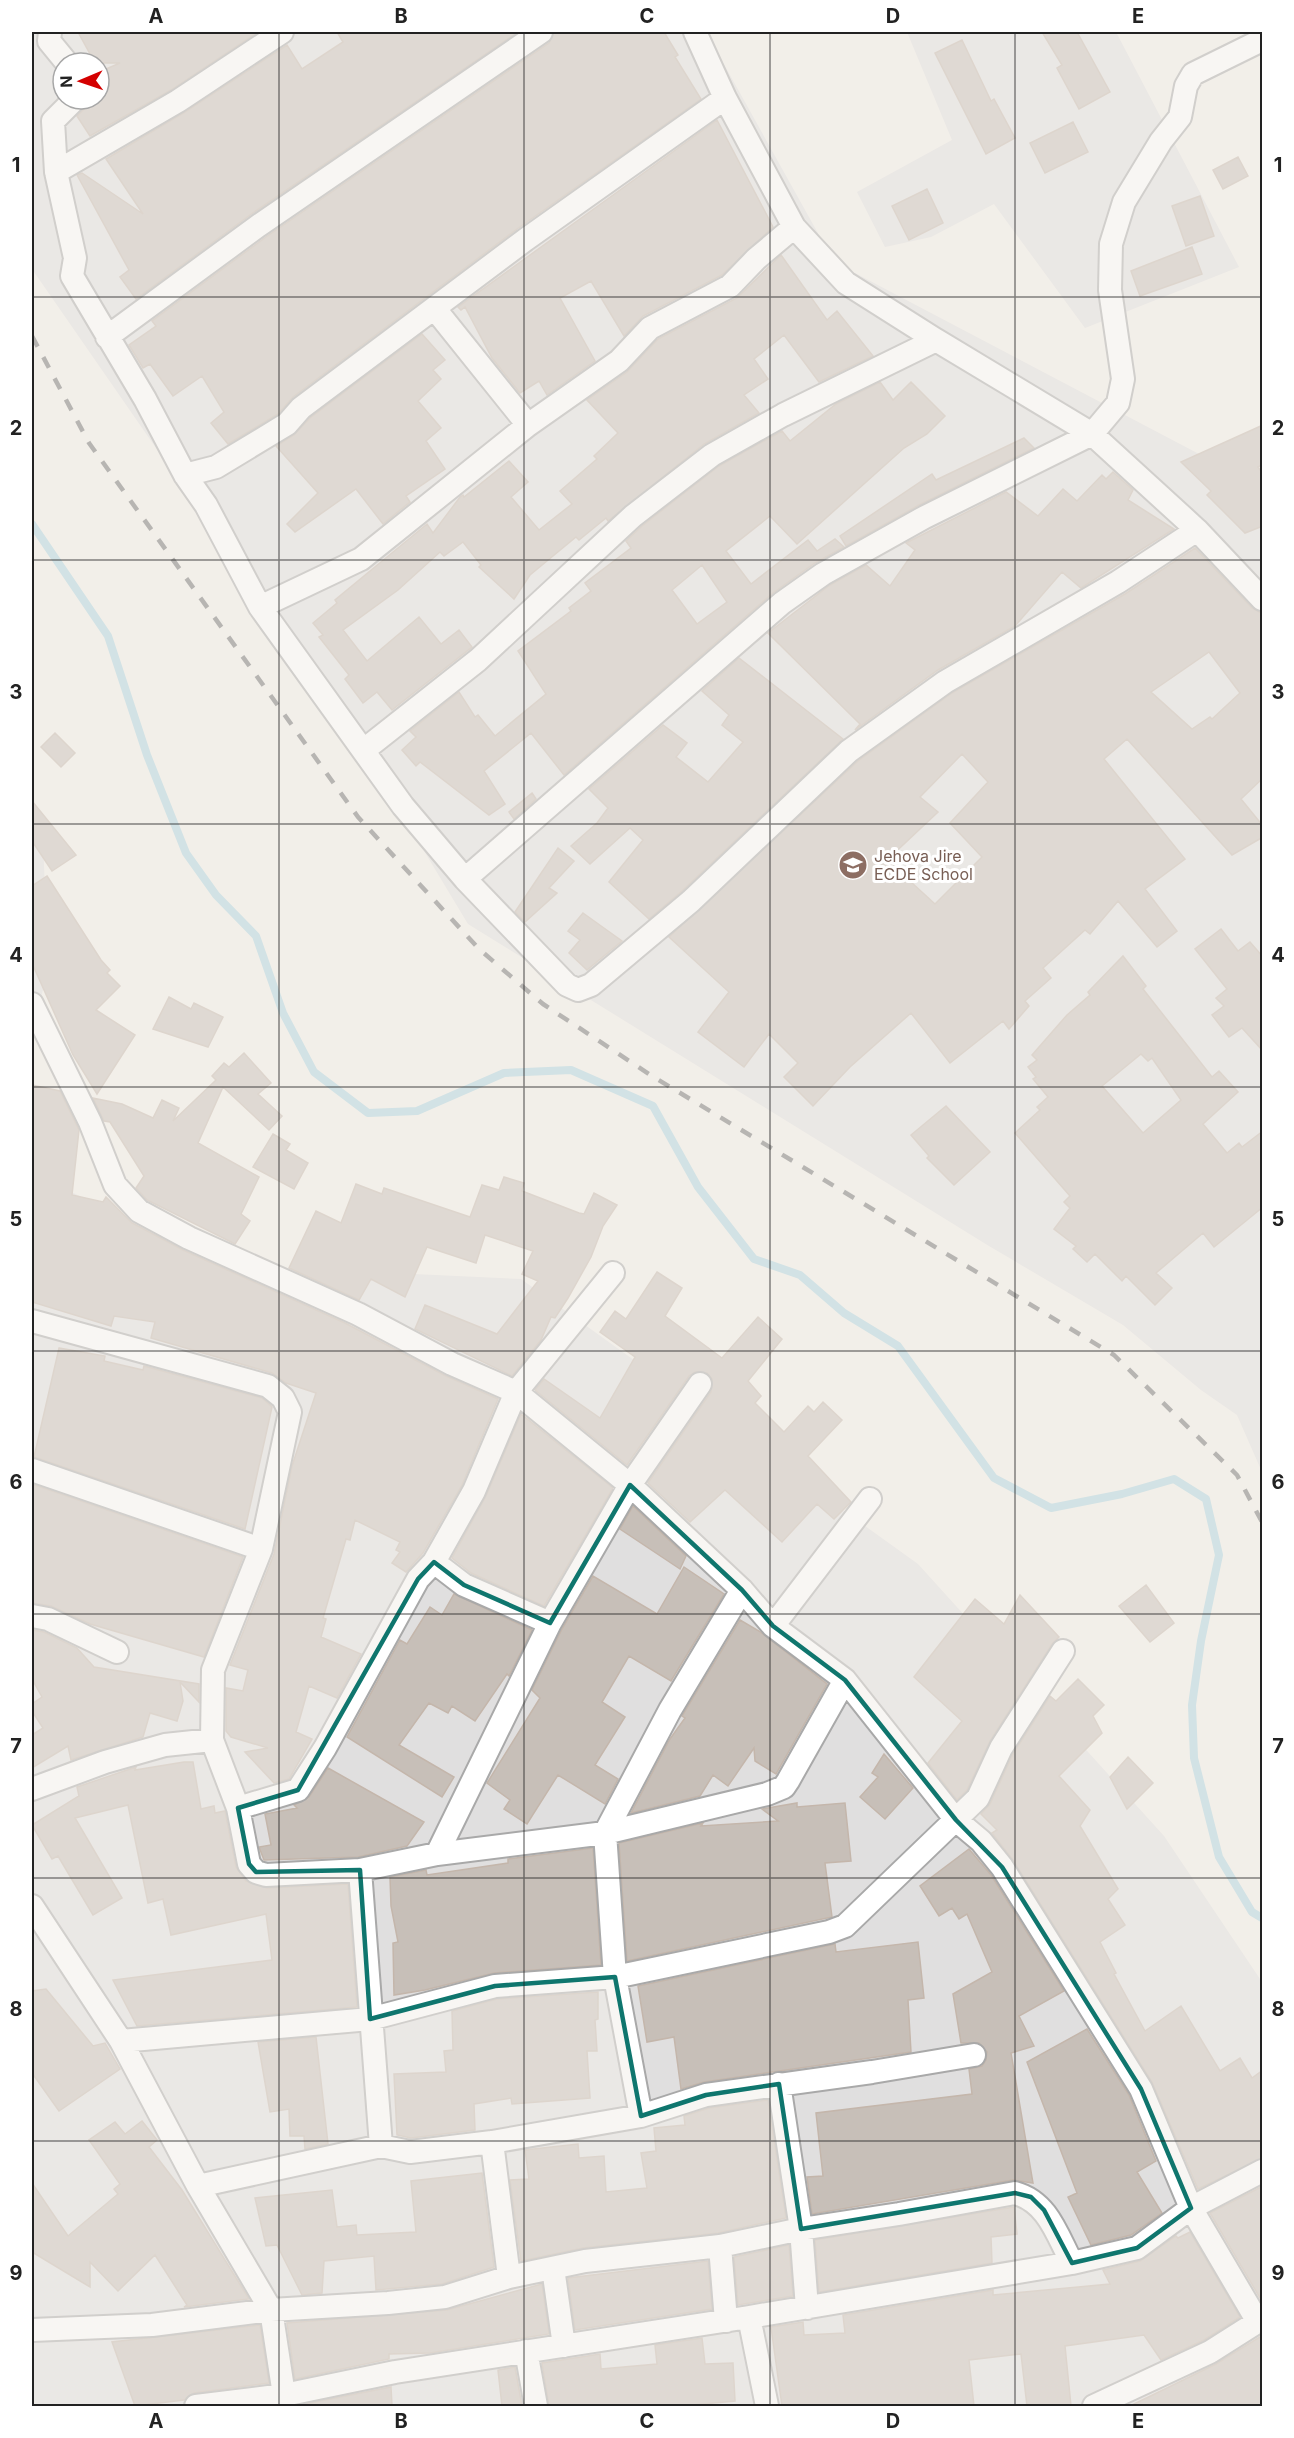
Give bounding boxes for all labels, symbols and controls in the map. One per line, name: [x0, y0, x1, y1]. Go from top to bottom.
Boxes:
text: A: [149, 4, 164, 28]
text: B: [394, 4, 408, 28]
text: C: [640, 4, 654, 28]
text: D: [886, 4, 900, 28]
text: E: [1132, 4, 1144, 28]
north arrow: [51, 51, 111, 111]
text: N: [56, 75, 76, 88]
text: 1: [12, 153, 20, 177]
text: 1: [1274, 153, 1282, 177]
text: 2: [10, 416, 22, 440]
text: 2: [1272, 416, 1284, 440]
text: 3: [10, 680, 22, 704]
text: 3: [1272, 680, 1284, 704]
place label: Jehova Jire ECDE School: [874, 846, 973, 884]
school or university icon: Jehova Jire ECDE School: [837, 849, 869, 881]
text: 4: [9, 943, 23, 967]
text: 4: [1271, 943, 1285, 967]
text: 5: [10, 1207, 22, 1231]
text: 5: [1272, 1207, 1284, 1231]
text: 6: [10, 1470, 23, 1494]
text: 6: [1272, 1470, 1285, 1494]
text: 7: [10, 1734, 22, 1758]
text: 7: [1272, 1734, 1284, 1758]
text: 8: [9, 1997, 23, 2021]
text: 8: [1271, 1997, 1285, 2021]
text: 9: [10, 2261, 23, 2285]
text: 9: [1272, 2261, 1285, 2285]
text: A: [149, 2409, 164, 2433]
text: B: [394, 2409, 408, 2433]
text: C: [640, 2409, 654, 2433]
text: D: [886, 2409, 900, 2433]
text: E: [1132, 2409, 1144, 2433]

